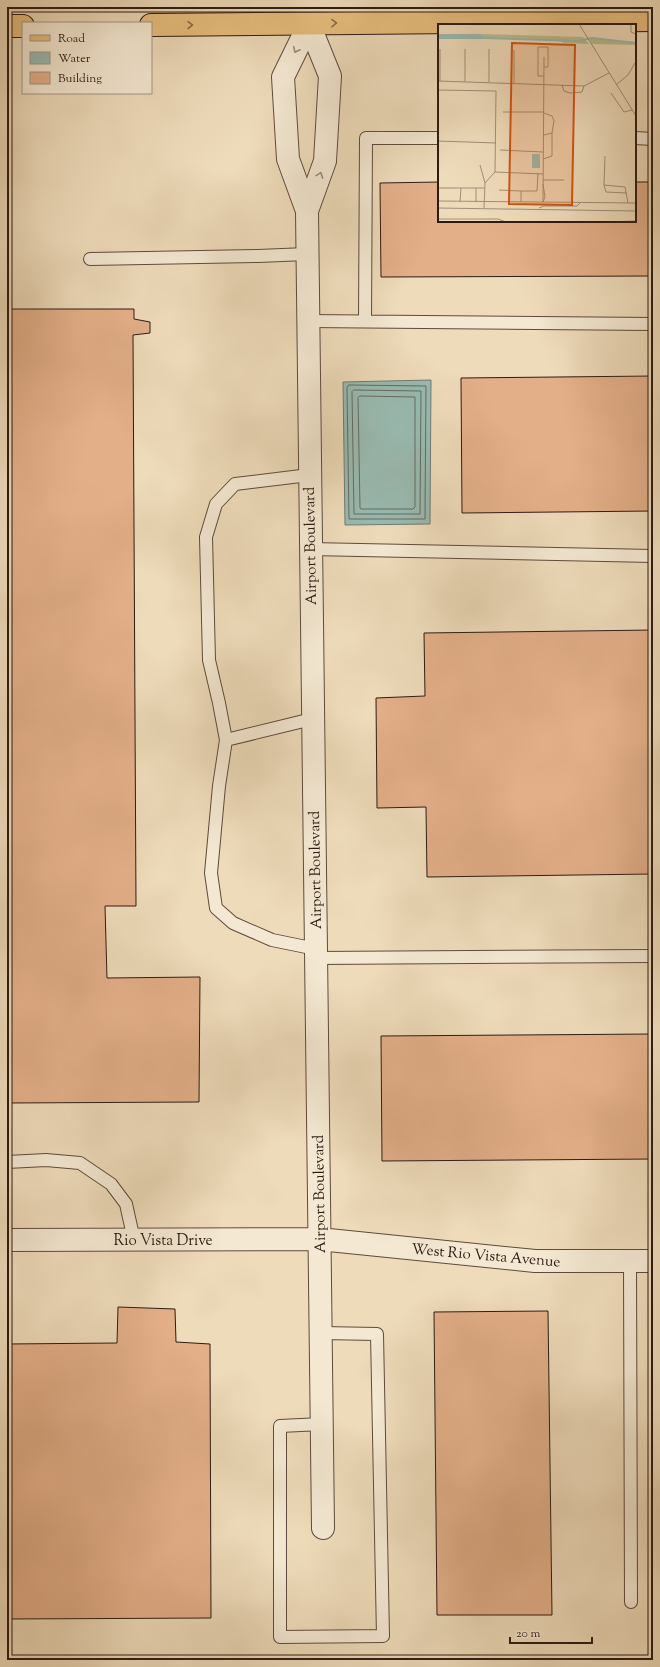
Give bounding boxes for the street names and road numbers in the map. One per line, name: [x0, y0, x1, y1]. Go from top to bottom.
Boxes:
street label: Airport Boulevard: [300, 486, 323, 605]
street label: Airport Boulevard: [305, 810, 328, 929]
street label: Airport Boulevard: [309, 1134, 332, 1253]
street label: Rio Vista Drive: [113, 1231, 213, 1252]
street label: West Rio Vista Avenue: [410, 1240, 561, 1273]

